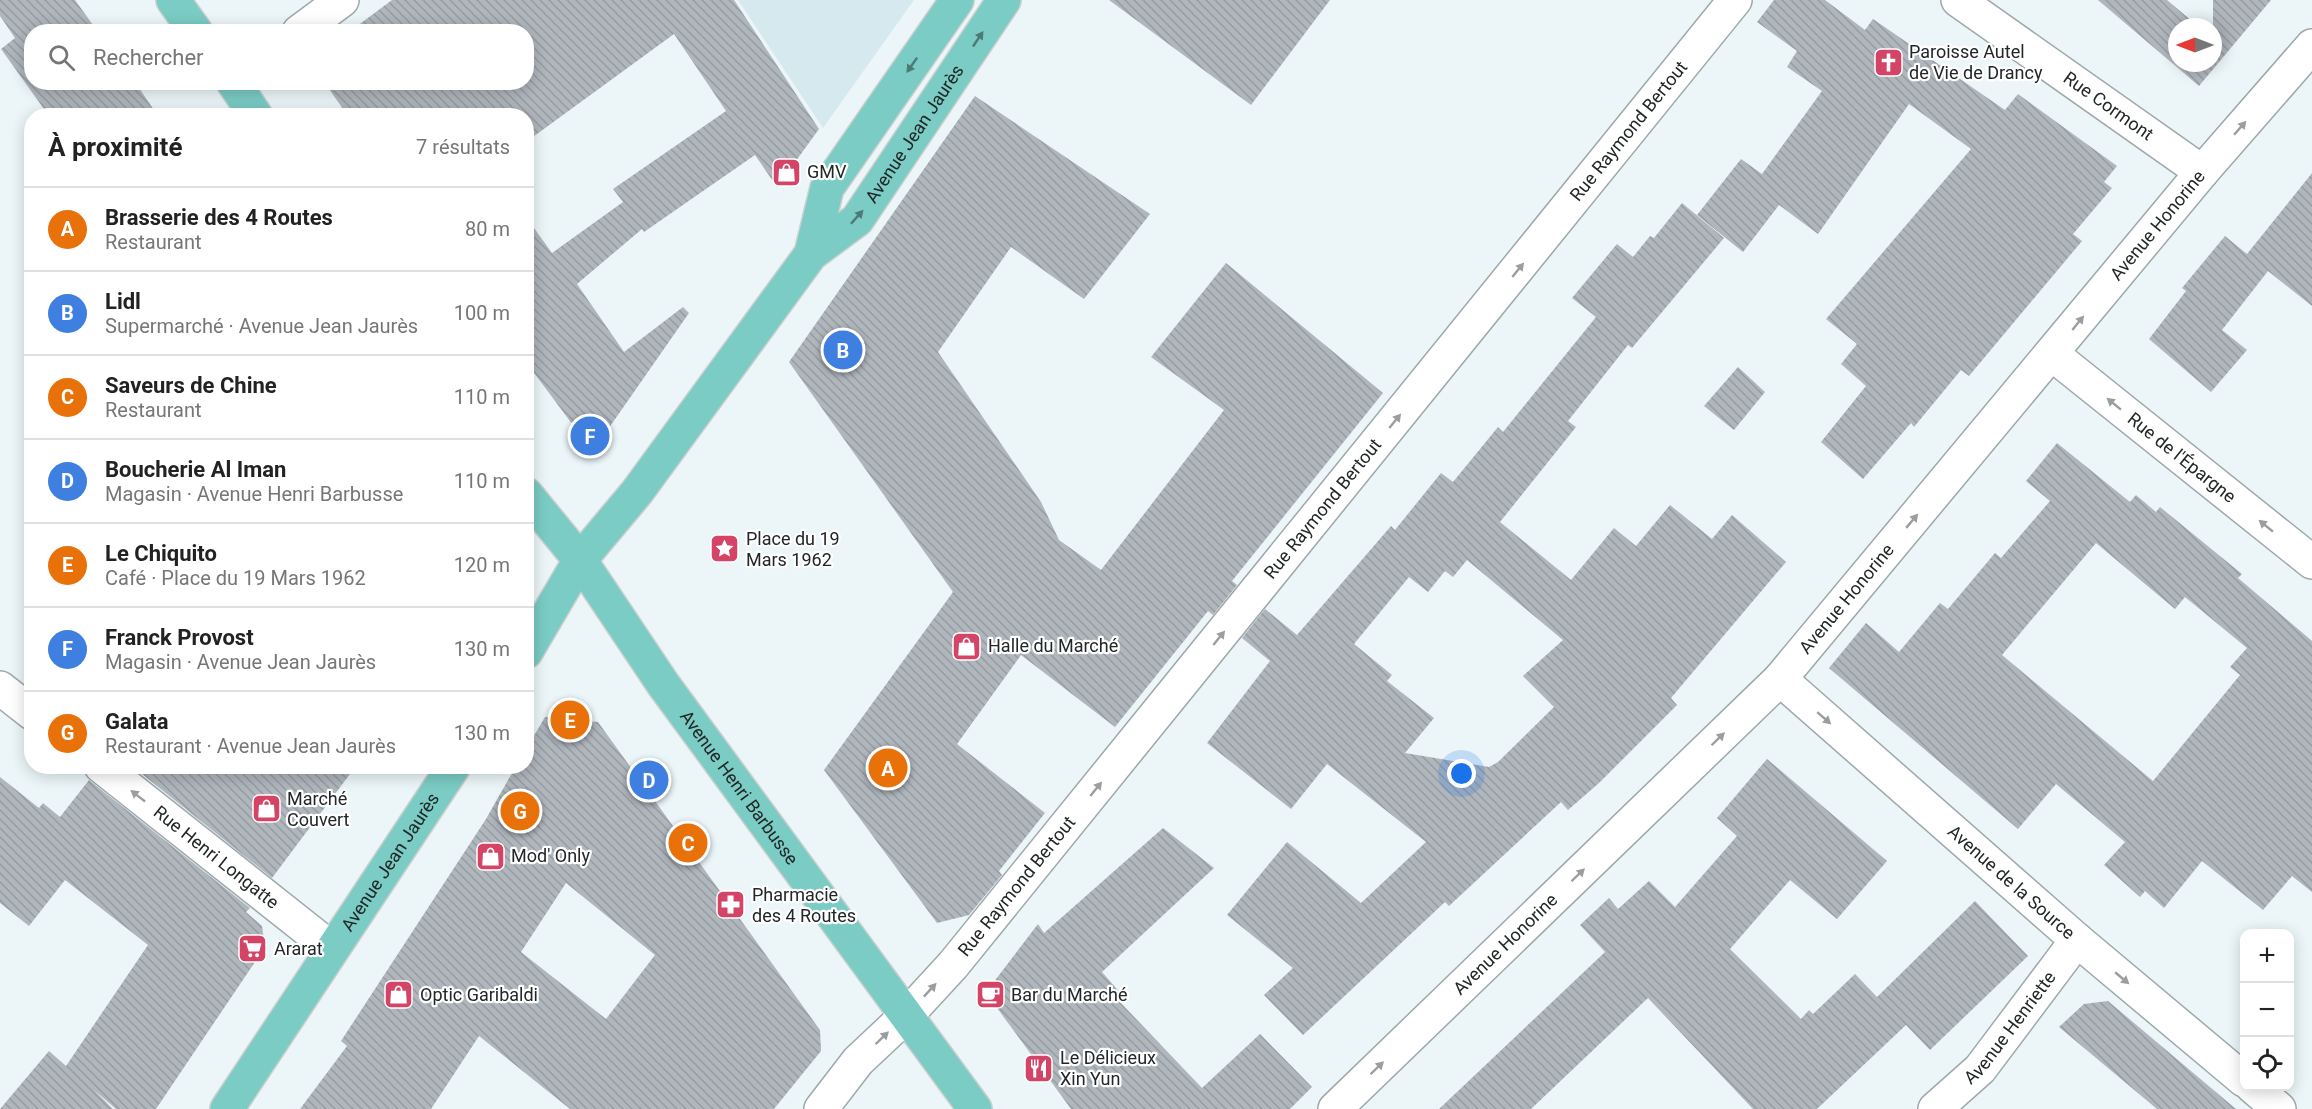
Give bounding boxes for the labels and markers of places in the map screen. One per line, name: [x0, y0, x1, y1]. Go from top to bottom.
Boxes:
place label: Paroisse Autel de Vie de Drancy: [1909, 41, 2043, 83]
church icon: Paroisse Autel de Vie de Drancy: [1872, 46, 1904, 78]
shop icon: GMV: [770, 156, 802, 188]
place label: GMV: [807, 161, 847, 182]
pin: B: [824, 328, 862, 372]
pin: F: [570, 414, 610, 458]
place label: Place du 19 Mars 1962: [746, 528, 840, 570]
place icon: Place du 19 Mars 1962: [709, 533, 741, 565]
shop icon: Halle du Marché: [951, 630, 983, 662]
place label: Halle du Marché: [988, 635, 1118, 656]
pin: E: [550, 698, 590, 742]
pin: A: [868, 746, 908, 790]
pin: D: [630, 758, 668, 802]
place label: Marché Couvert: [287, 788, 350, 830]
pin: G: [500, 788, 540, 834]
shop icon: Marché Couvert: [250, 793, 282, 825]
pin: C: [668, 820, 708, 866]
shop icon: Mod' Only: [474, 840, 506, 872]
place label: Mod' Only: [511, 845, 590, 866]
place label: Pharmacie des 4 Routes: [752, 884, 856, 926]
pharmacy icon: Pharmacie des 4 Routes: [715, 889, 747, 921]
supermarket icon: Ararat: [237, 933, 269, 965]
place label: Ararat: [274, 938, 323, 959]
shop icon: Optic Garibaldi: [383, 979, 415, 1011]
cafe icon: Bar du Marché: [974, 979, 1006, 1011]
place label: Optic Garibaldi: [420, 984, 538, 1005]
place label: Bar du Marché: [1011, 984, 1127, 1005]
place label: Le Délicieux Xin Yun: [1060, 1047, 1156, 1089]
restaurant icon: Le Délicieux Xin Yun: [1023, 1052, 1055, 1084]

